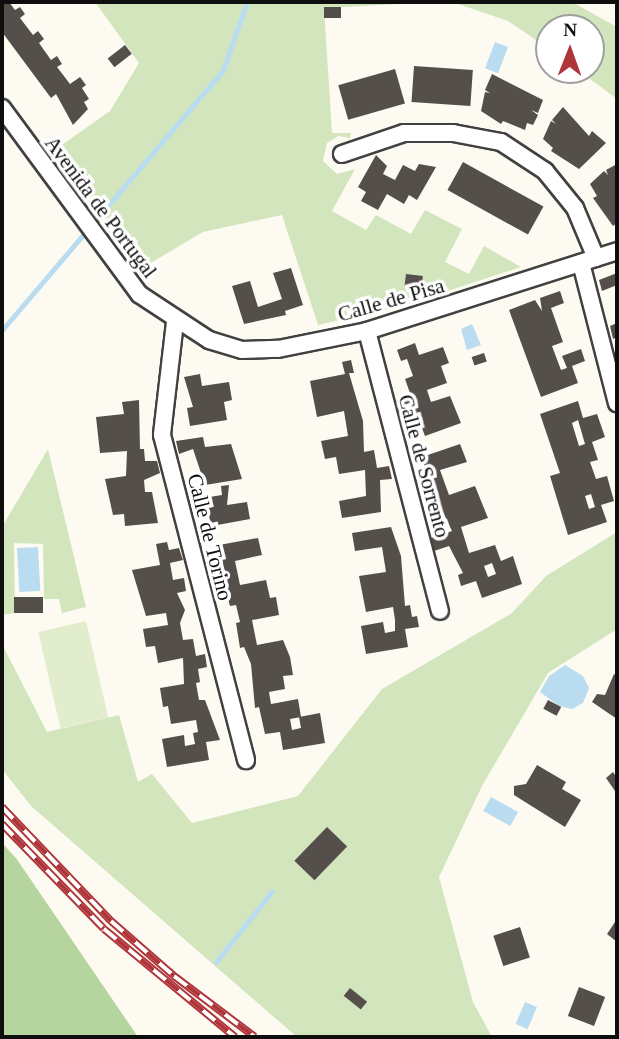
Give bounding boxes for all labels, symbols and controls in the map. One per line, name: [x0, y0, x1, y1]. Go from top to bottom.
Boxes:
north arrow: [535, 14, 605, 84]
text: N: [563, 19, 577, 40]
street label: Avenida de Portugal: [39, 131, 163, 283]
street label: Calle de Pisa: [335, 273, 447, 327]
street label: Calle de Sorrento: [393, 392, 455, 540]
street label: Calle de Torino: [182, 471, 238, 603]

